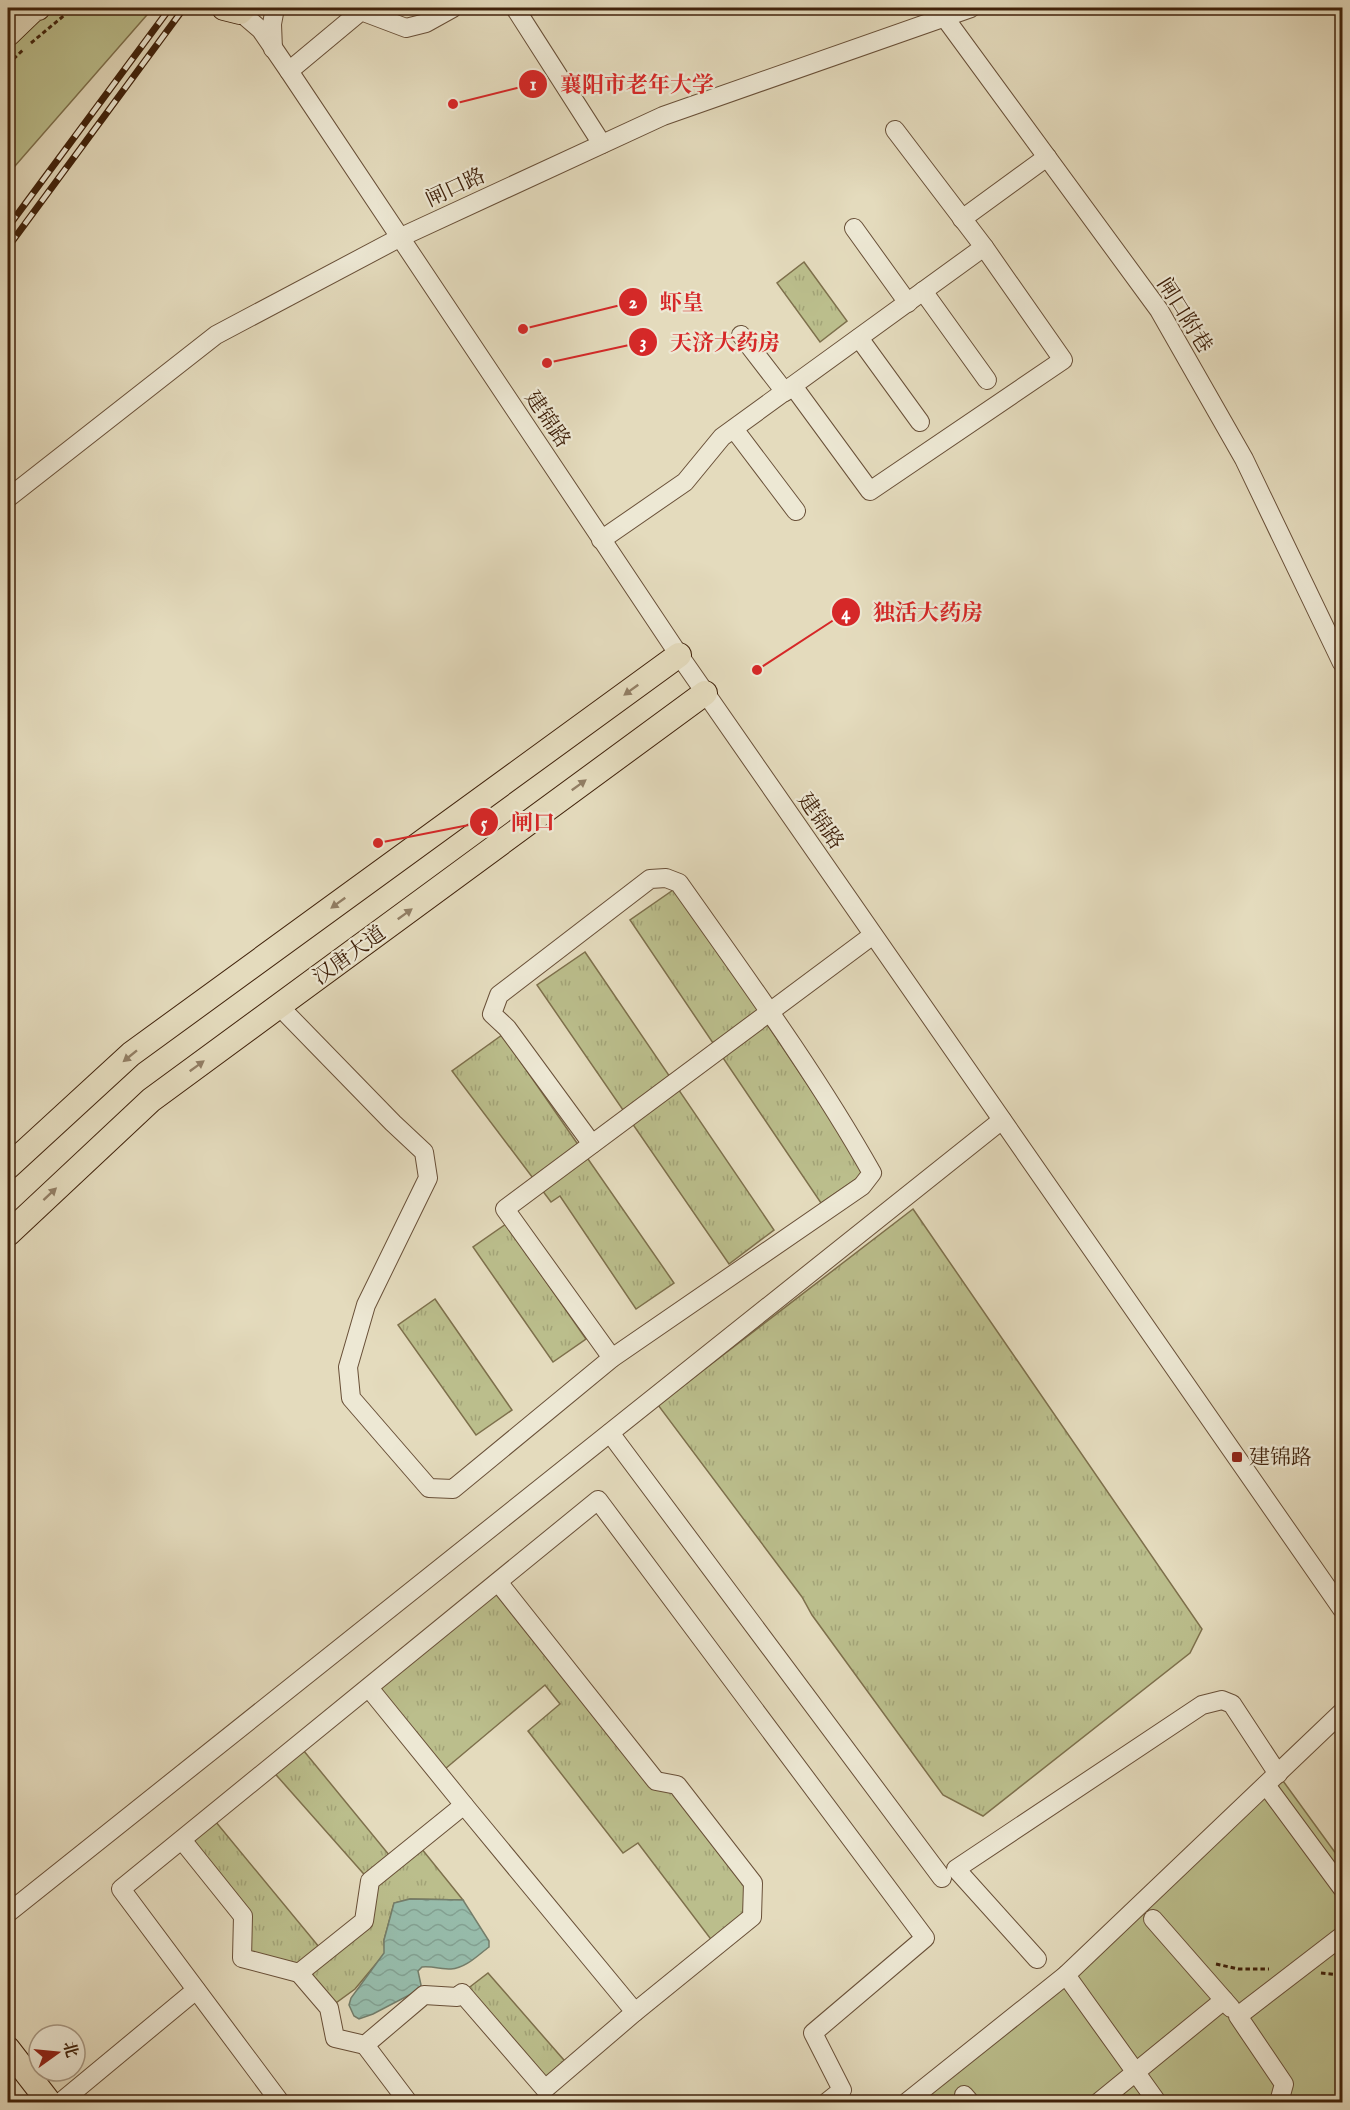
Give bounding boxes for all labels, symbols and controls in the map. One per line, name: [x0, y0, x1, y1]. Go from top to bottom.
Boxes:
callout: 襄阳市老年大学: [518, 64, 726, 104]
text: 襄阳市老年大学: [560, 72, 714, 100]
text: 1: [530, 74, 537, 97]
street label: 闸口路: [421, 163, 490, 214]
street label: 闸口附巷: [1150, 273, 1217, 359]
callout: 虾皇: [618, 282, 716, 322]
text: 虾皇: [660, 290, 704, 318]
text: 2: [629, 292, 638, 315]
callout: 天济大药房: [628, 322, 792, 362]
text: 天济大药房: [670, 330, 780, 358]
text: 3: [640, 332, 646, 355]
street label: 建锦路: [518, 386, 576, 454]
callout: 独活大药房: [831, 592, 995, 632]
text: 独活大药房: [873, 600, 983, 628]
text: 4: [842, 603, 852, 626]
one-way arrow: [624, 683, 639, 695]
one-way arrow: [571, 780, 586, 792]
street label: 建锦路: [791, 788, 849, 855]
callout: 闸口: [469, 802, 567, 842]
text: 闸口: [511, 810, 555, 838]
text: 5: [481, 813, 488, 836]
one-way arrow: [331, 897, 346, 909]
one-way arrow: [397, 908, 412, 920]
street label: 汉唐大道: [308, 921, 392, 992]
one-way arrow: [123, 1049, 138, 1062]
one-way arrow: [189, 1061, 204, 1073]
one-way arrow: [43, 1188, 57, 1202]
place label: 建锦路: [1249, 1445, 1312, 1472]
marker: 建锦路: [1230, 1450, 1244, 1464]
north arrow: [27, 2023, 87, 2083]
text: 北: [58, 2039, 81, 2060]

